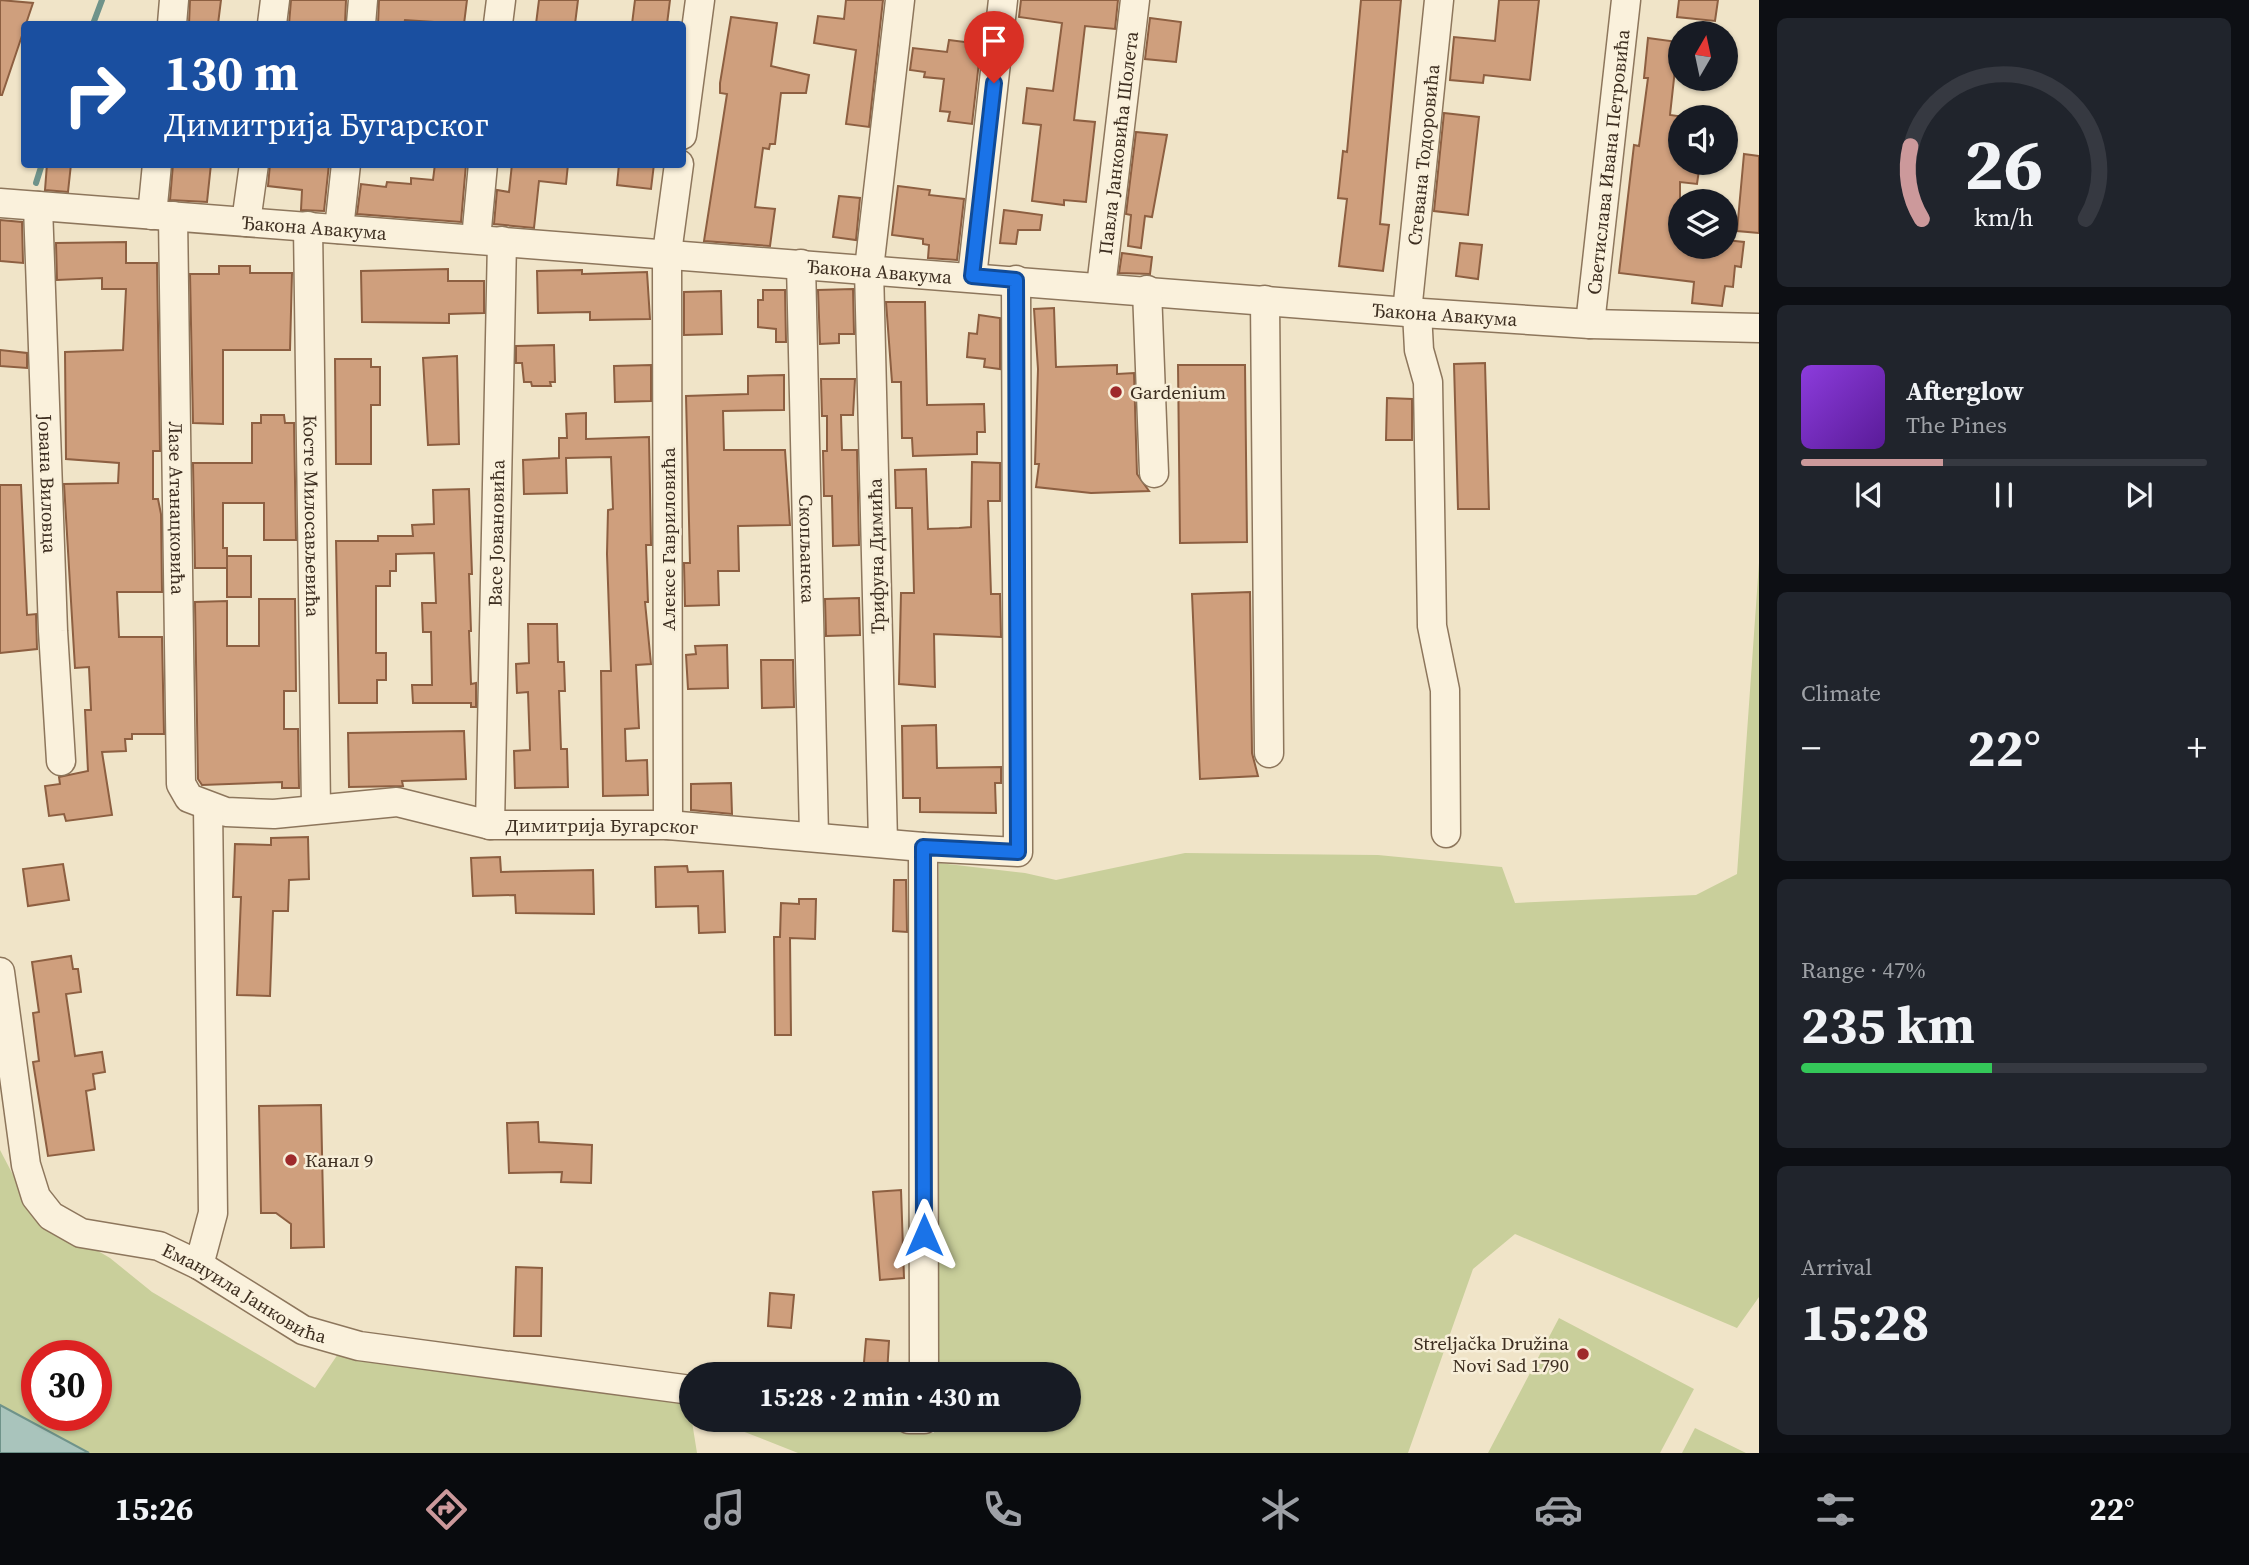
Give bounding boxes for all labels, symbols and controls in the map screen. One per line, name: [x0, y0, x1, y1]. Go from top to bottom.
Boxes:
pin: [964, 11, 1024, 83]
north arrow: [1668, 21, 1738, 91]
map controls: [1668, 21, 1738, 259]
icon: arrive: [975, 22, 1013, 60]
street label: Светислава Ивана Петровића: [1580, 28, 1636, 296]
street label: Павла Јанковића Шолета: [1092, 29, 1144, 256]
text: 130 m: [164, 39, 299, 106]
icon: right: [49, 49, 140, 140]
street label: Стевана Тодоровића: [1401, 63, 1445, 247]
text: Димитрија Бугарског: [164, 103, 488, 147]
button: sound: [1668, 105, 1738, 175]
text: 26: [1965, 114, 2043, 213]
button: layers: [1668, 189, 1738, 259]
text: km/h: [1974, 199, 2034, 233]
street label: Ђакона Авакума: [240, 209, 388, 246]
street label: Ђакона Авакума: [806, 253, 953, 290]
street label: Ђакона Авакума: [1371, 296, 1519, 332]
text: Afterglow: [1906, 373, 2024, 409]
place label: Gardenium: [1130, 379, 1226, 405]
marker: Gardenium: [1108, 384, 1124, 400]
text: The Pines: [1906, 409, 2007, 441]
street label: Јована Виловца: [32, 413, 63, 554]
street label: Косте Милосављевића: [298, 415, 326, 618]
street label: Лазе Атанацковића: [163, 421, 191, 595]
street label: Алексе Гавриловића: [655, 447, 681, 631]
street label: Васе Јовановића: [481, 459, 511, 607]
icon: previous: [1850, 476, 1888, 514]
icon: pause: [1985, 476, 2023, 514]
icon: next: [2120, 476, 2158, 514]
street label: Трифуна Димића: [862, 478, 890, 634]
street label: Скопљанска: [793, 494, 822, 604]
text: Climate: [1801, 677, 1881, 709]
text: 22°: [1967, 712, 2041, 783]
text: −: [1801, 722, 1821, 774]
text: +: [2187, 722, 2207, 774]
street label: Димитрија Бугарског: [505, 812, 700, 841]
text: Range · 47%: [1801, 954, 1926, 986]
text: 235 km: [1801, 989, 1975, 1060]
place label: Канал 9: [305, 1147, 374, 1173]
marker: Канал 9: [283, 1152, 299, 1168]
position arrow: [887, 1198, 961, 1272]
street label: Емануила Јанковића: [158, 1236, 330, 1349]
text: Arrival: [1801, 1251, 1872, 1283]
text: 15:28: [1801, 1286, 1929, 1357]
place label: Streljačka Družina Novi Sad 1790: [1414, 1330, 1569, 1378]
speed limit sign: 30: [21, 1340, 112, 1431]
marker: Streljačka Družina Novi Sad 1790: [1575, 1346, 1591, 1362]
text: 15:28 · 2 min · 430 m: [760, 1379, 1000, 1415]
icon: directions: [422, 1485, 471, 1534]
icon: music: [700, 1485, 749, 1534]
icon: phone: [978, 1485, 1027, 1534]
icon: climate: [1256, 1485, 1305, 1534]
icon: car: [1534, 1485, 1583, 1534]
icon: filters: [1811, 1485, 1860, 1534]
text: 15:26: [114, 1487, 193, 1531]
text: 22°: [2089, 1487, 2135, 1531]

